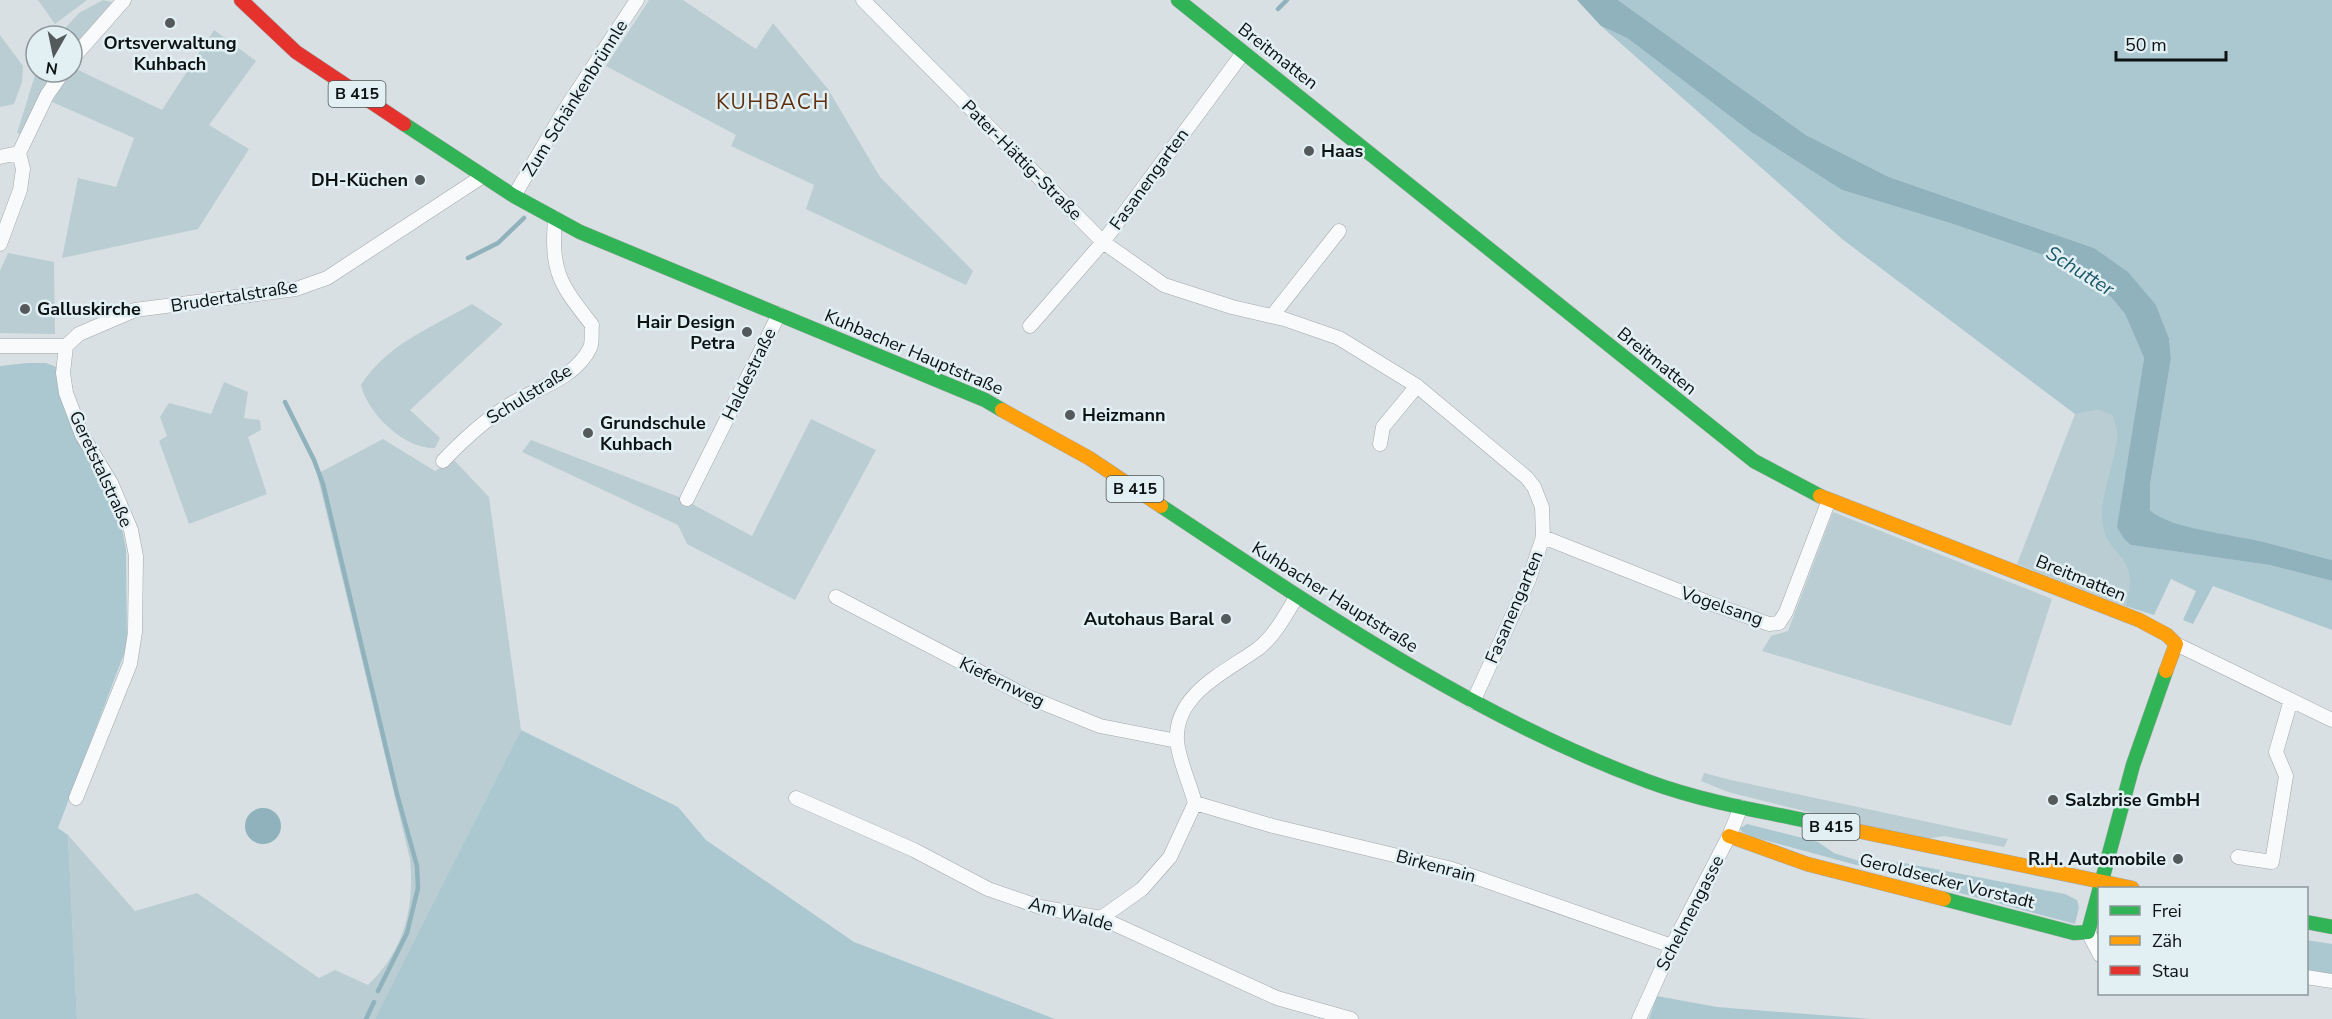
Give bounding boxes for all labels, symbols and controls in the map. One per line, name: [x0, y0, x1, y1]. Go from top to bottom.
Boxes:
street label: Zum Schänkenbrünnle: [517, 15, 633, 181]
marker: Ortsverwaltung Kuhbach: [163, 16, 177, 30]
street label: Breitmatten: [1233, 17, 1323, 95]
north arrow: [24, 24, 84, 84]
scale bar: [2116, 24, 2226, 62]
place label: Ortsverwaltung Kuhbach: [103, 31, 237, 76]
text: 50 m: [2125, 33, 2167, 57]
text: N: [44, 56, 59, 80]
road number: B 415: [328, 81, 386, 107]
district label: KUHBACH: [716, 88, 830, 116]
street label: Pater-Hättig-Straße: [956, 94, 1088, 226]
street label: Fasanengarten: [1104, 123, 1194, 235]
place label: Haas: [1321, 139, 1364, 163]
marker: Haas: [1302, 144, 1316, 158]
place label: DH-Küchen: [311, 168, 408, 192]
marker: DH-Küchen: [413, 173, 427, 187]
water label: Schutter: [2041, 240, 2120, 303]
street label: Brudertalstraße: [169, 274, 299, 318]
place label: Galluskirche: [37, 297, 141, 321]
marker: Galluskirche: [18, 302, 32, 316]
street label: Kuhbacher Hauptstraße: [821, 303, 1007, 401]
place label: Hair Design Petra: [636, 310, 735, 355]
street label: Breitmatten: [1612, 322, 1702, 400]
street label: Haldestraße: [716, 324, 782, 424]
marker: Hair Design Petra: [740, 325, 754, 339]
street label: Schulstraße: [482, 358, 576, 430]
place label: Heizmann: [1082, 403, 1165, 427]
street label: Geretstalstraße: [64, 407, 138, 531]
marker: Heizmann: [1063, 408, 1077, 422]
place label: Grundschule Kuhbach: [600, 411, 706, 456]
marker: Grundschule Kuhbach: [581, 426, 595, 440]
road number: B 415: [1106, 476, 1164, 502]
street label: Kuhbacher Hauptstraße: [1247, 536, 1423, 658]
street label: Fasanengarten: [1479, 547, 1549, 667]
street label: Breitmatten: [2032, 549, 2130, 607]
street label: Vogelsang: [1677, 580, 1766, 631]
place label: Autohaus Baral: [1084, 607, 1214, 631]
marker: Autohaus Baral: [1219, 612, 1233, 626]
street label: Kiefernweg: [955, 651, 1049, 713]
place label: Salzbrise GmbH: [2065, 788, 2200, 812]
marker: Salzbrise GmbH: [2046, 793, 2060, 807]
road number: B 415: [1802, 814, 1860, 840]
street label: Birkenrain: [1393, 844, 1479, 888]
place label: R.H. Automobile: [2028, 847, 2166, 871]
street label: Geroldsecker Vorstadt: [1857, 848, 2038, 915]
street label: Schelmengasse: [1651, 851, 1729, 975]
marker: R.H. Automobile: [2171, 852, 2185, 866]
legend: [2098, 887, 2308, 995]
street label: Am Walde: [1026, 891, 1116, 937]
text: Frei: [2152, 899, 2182, 923]
text: Zäh: [2152, 929, 2182, 953]
text: Stau: [2152, 959, 2189, 983]

